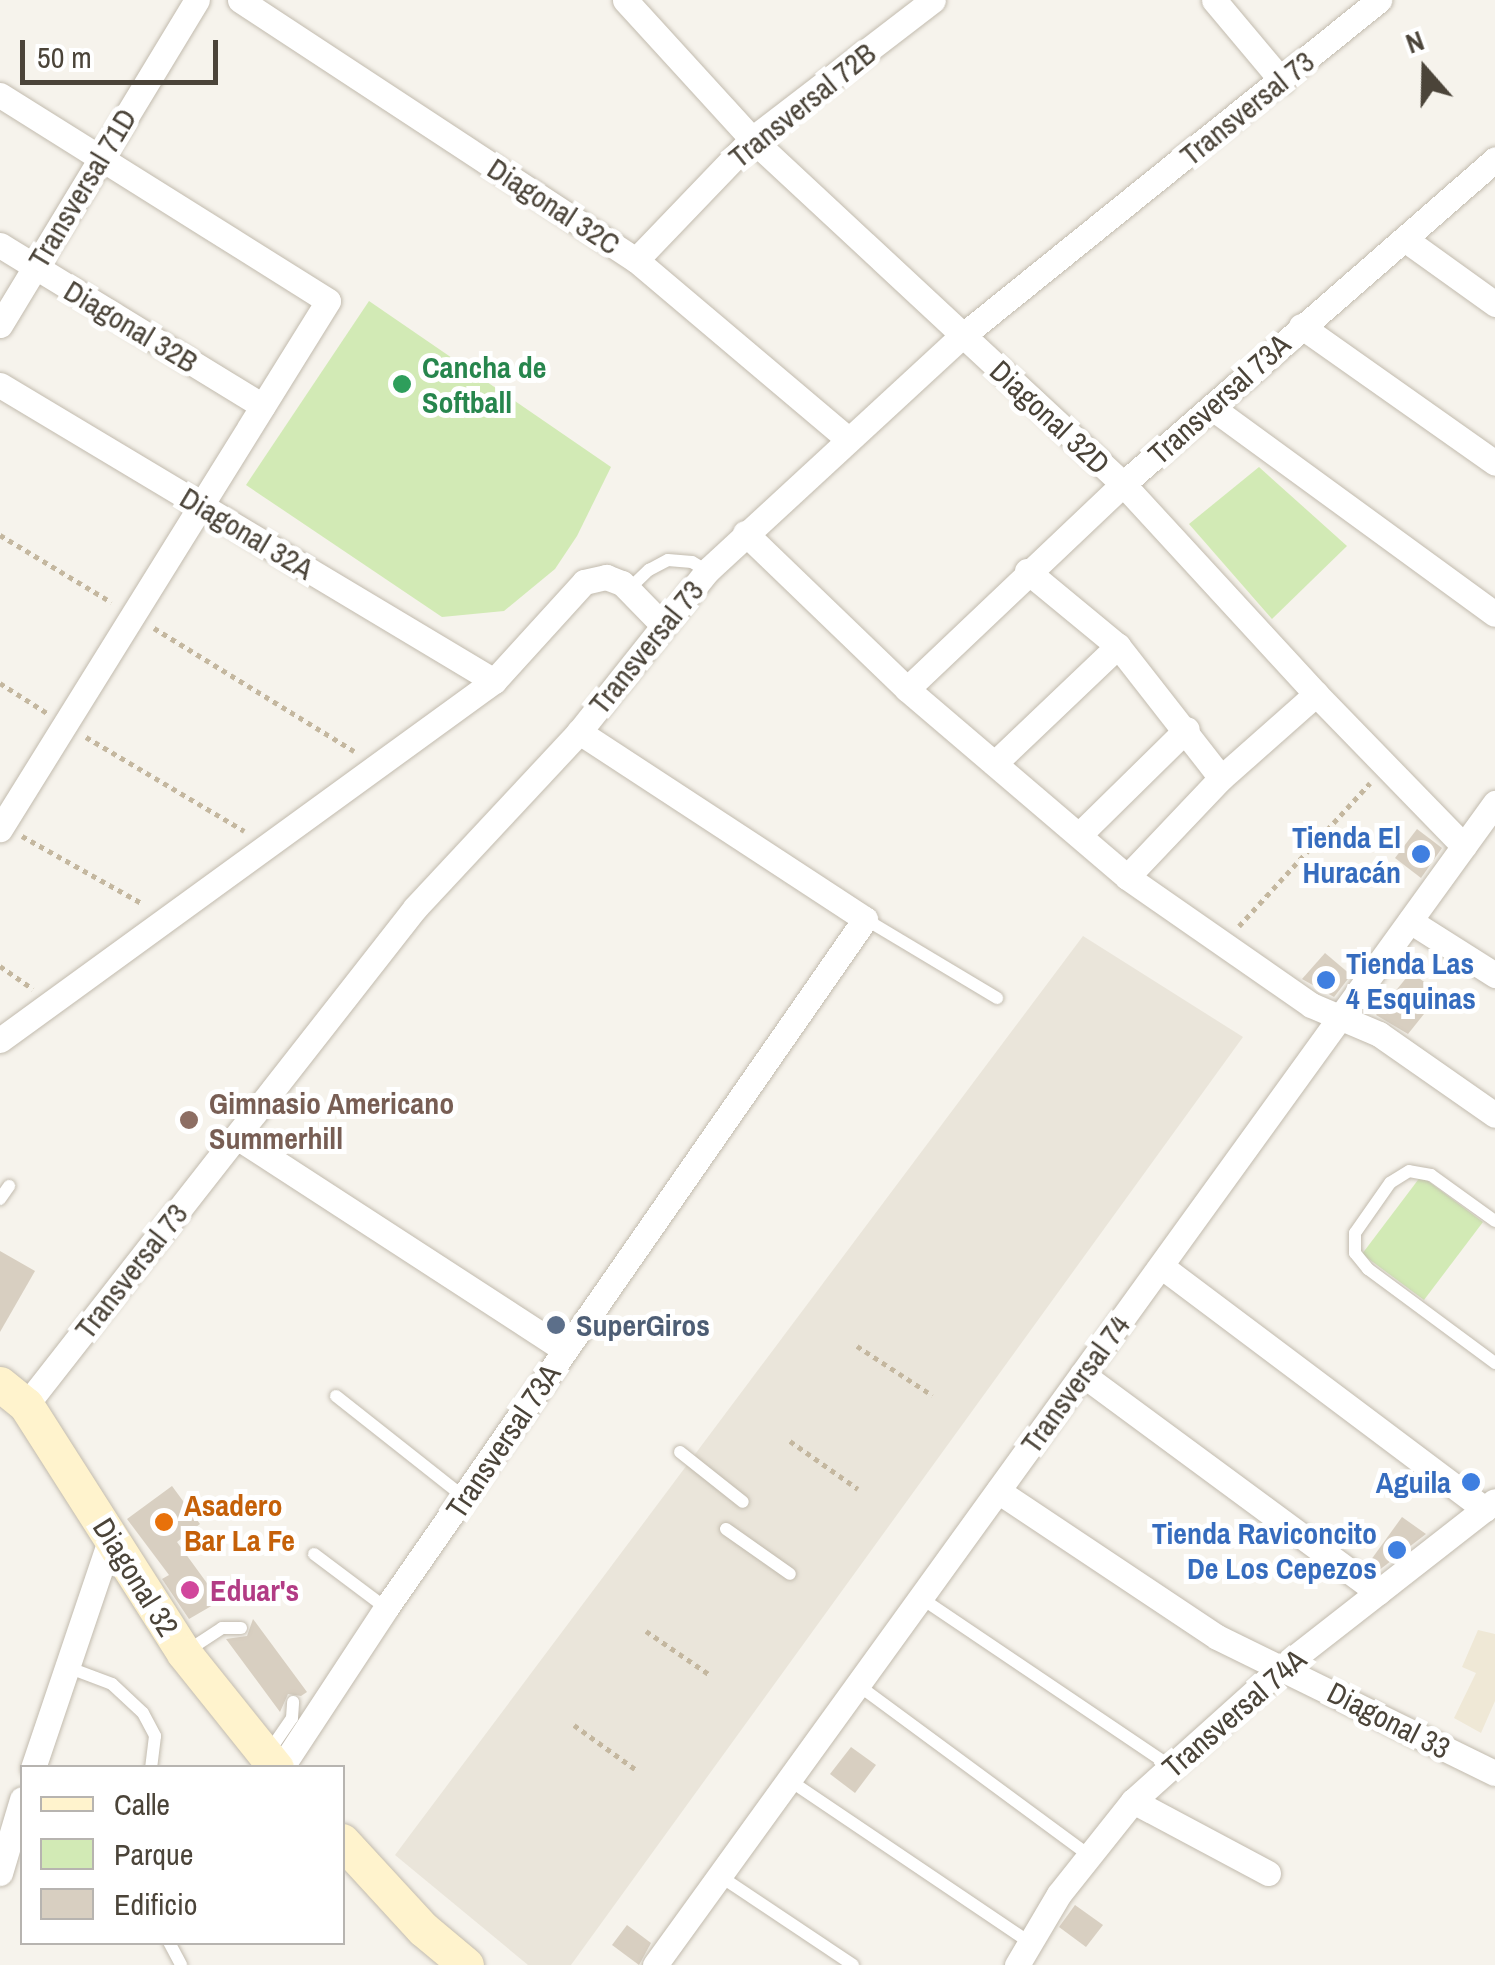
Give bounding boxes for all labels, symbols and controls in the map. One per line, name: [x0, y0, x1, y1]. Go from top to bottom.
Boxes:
scale bar: [25, 20, 222, 82]
north arrow: [1375, 20, 1475, 120]
text: N: [1400, 21, 1429, 63]
street label: Transversal 72B: [721, 35, 883, 175]
text: 50 m: [37, 37, 92, 77]
street label: Transversal 73: [1173, 43, 1321, 173]
street label: Transversal 71D: [20, 102, 144, 274]
street label: Diagonal 32C: [481, 150, 627, 262]
street label: Diagonal 32B: [58, 272, 204, 380]
street label: Transversal 73A: [1141, 326, 1297, 472]
place label: Cancha de Softball: [422, 349, 546, 420]
street label: Diagonal 32D: [983, 353, 1117, 481]
marker: Cancha de Softball: [391, 373, 413, 395]
street label: Diagonal 32A: [174, 479, 320, 587]
street label: Transversal 73: [581, 573, 711, 721]
place label: Tienda El Huracán: [1292, 819, 1401, 890]
marker: Tienda El Huracán: [1410, 843, 1432, 865]
place label: Tienda Las 4 Esquinas: [1346, 945, 1476, 1016]
marker: Tienda Las 4 Esquinas: [1315, 969, 1337, 991]
place label: Gimnasio Americano Summerhill: [209, 1085, 455, 1156]
marker: Gimnasio Americano Summerhill: [178, 1109, 200, 1131]
street label: Transversal 73: [67, 1196, 195, 1346]
place label: SuperGiros: [576, 1307, 710, 1343]
street label: Transversal 74: [1013, 1308, 1137, 1460]
marker: SuperGiros: [545, 1314, 567, 1336]
street label: Transversal 73A: [438, 1357, 568, 1525]
place label: Aguila: [1376, 1464, 1451, 1500]
marker: Aguila: [1460, 1471, 1482, 1493]
place label: Asadero Bar La Fe: [184, 1487, 295, 1558]
street label: Diagonal 32: [86, 1511, 186, 1643]
marker: Asadero Bar La Fe: [153, 1511, 175, 1533]
place label: Tienda Raviconcito De Los Cepezos: [1152, 1515, 1377, 1586]
marker: Tienda Raviconcito De Los Cepezos: [1386, 1539, 1408, 1561]
place label: Eduar's: [210, 1572, 299, 1608]
marker: Eduar's: [179, 1579, 201, 1601]
street label: Transversal 74A: [1155, 1641, 1313, 1785]
street label: Diagonal 33: [1322, 1674, 1456, 1766]
legend: [20, 1765, 345, 1945]
text: Calle: [114, 1784, 170, 1824]
text: Parque: [114, 1834, 193, 1874]
text: Edificio: [114, 1884, 197, 1924]

